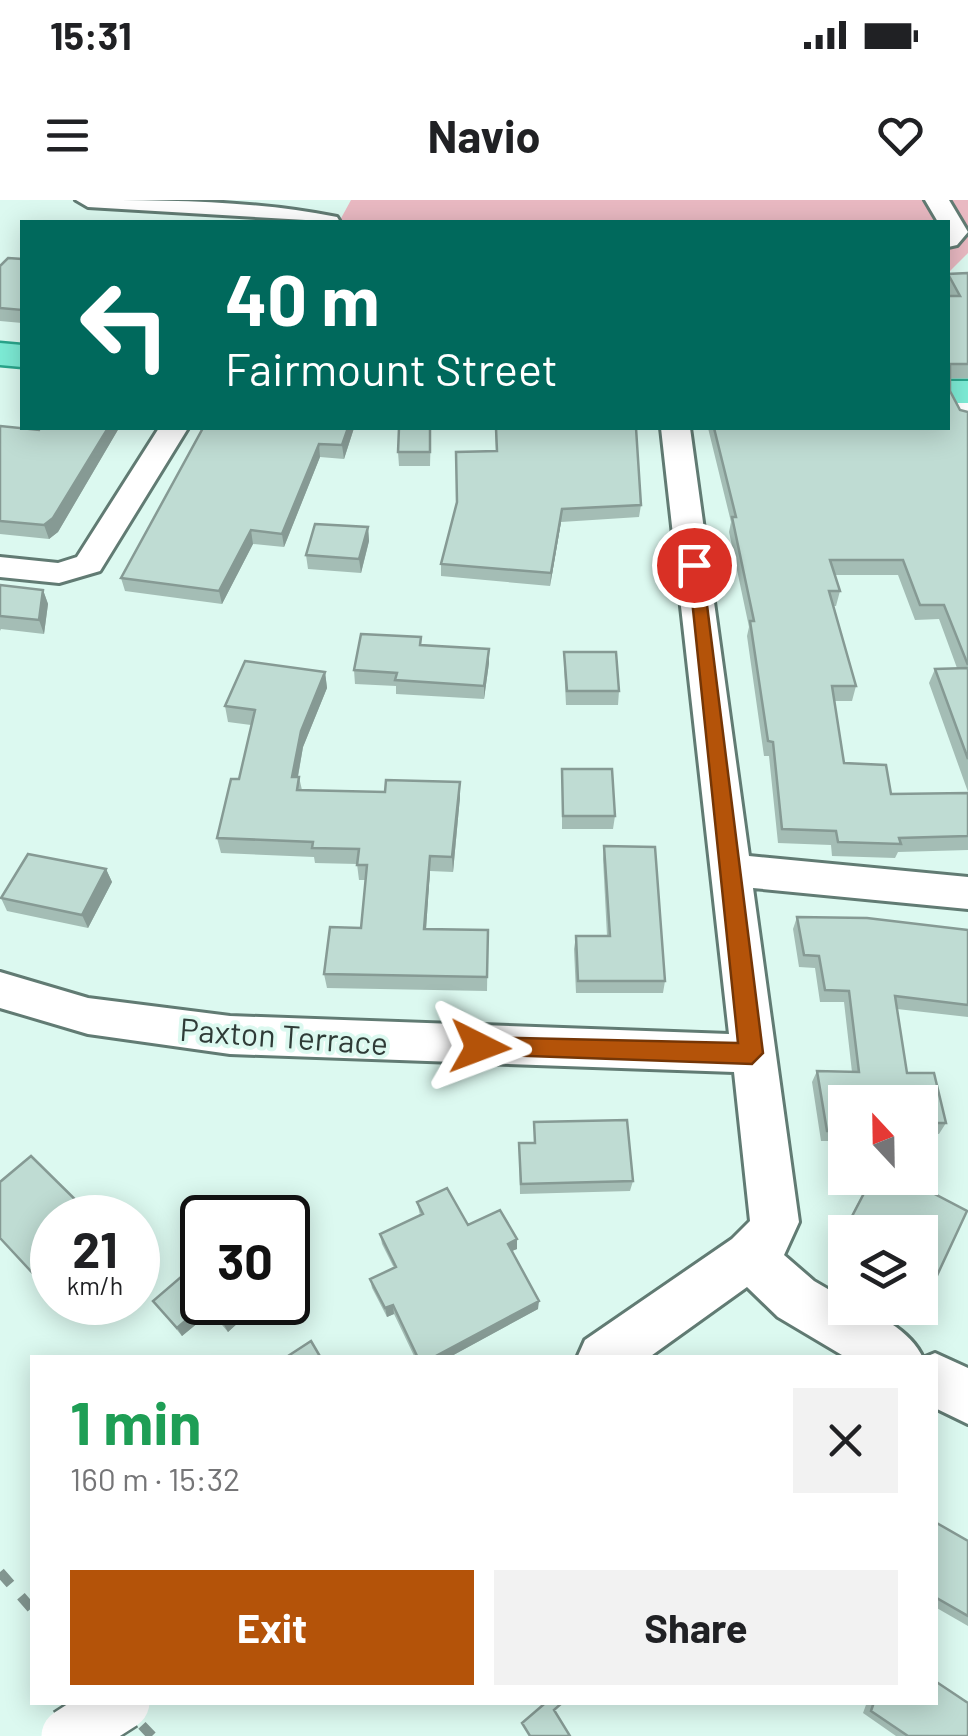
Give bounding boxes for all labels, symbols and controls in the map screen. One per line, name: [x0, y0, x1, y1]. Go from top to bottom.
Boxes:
text: 15:31: [50, 12, 132, 58]
icon: menu: [40, 108, 95, 163]
text: Navio: [428, 108, 541, 162]
icon: heart: [873, 108, 928, 163]
text: 40 m: [225, 256, 380, 340]
icon: left: [60, 260, 190, 390]
text: Fairmount Street: [225, 341, 558, 395]
pin: [652, 523, 737, 608]
icon: arrive: [667, 538, 722, 593]
position arrow: [428, 995, 532, 1099]
street label: Paxton Terrace: [178, 1009, 390, 1061]
north arrow: [828, 1085, 938, 1195]
map controls: [828, 1085, 938, 1325]
speed limit sign: 30: [180, 1195, 310, 1325]
button: layers: [828, 1215, 938, 1325]
text: 21: [72, 1218, 118, 1278]
text: km/h: [67, 1270, 123, 1300]
text: 1 min: [70, 1385, 201, 1457]
button: close: [793, 1388, 898, 1493]
text: 160 m · 15:32: [70, 1459, 240, 1497]
button: Exit: [70, 1570, 474, 1685]
button: Share: [494, 1570, 898, 1685]

